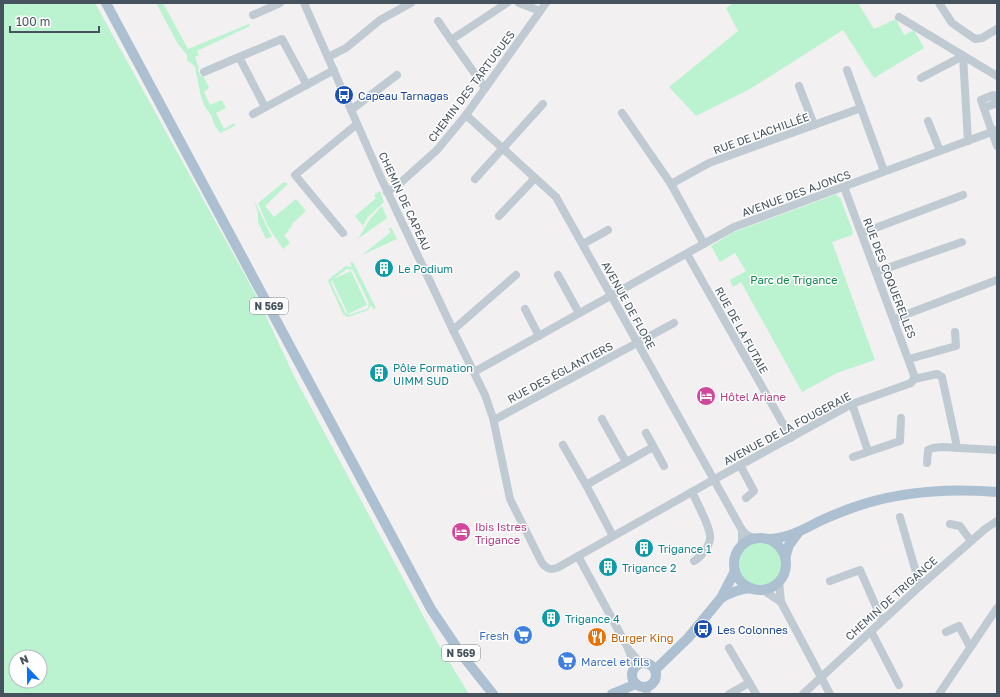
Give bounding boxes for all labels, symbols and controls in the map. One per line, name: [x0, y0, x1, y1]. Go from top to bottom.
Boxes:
scale bar: [10, 8, 99, 34]
text: 100 m: [16, 14, 50, 29]
street label: CHEMIN DES TARTUGUES: [425, 28, 517, 144]
bus stop icon: Capeau Tarnagas: [333, 84, 355, 106]
place label: Capeau Tarnagas: [358, 89, 449, 102]
street label: RUE DE L'ACHILLÉE: [711, 109, 811, 156]
street label: CHEMIN DE CAPEAU: [376, 150, 434, 252]
street label: AVENUE DES AJONCS: [740, 167, 852, 219]
street label: RUE DES COQUERELLES: [861, 216, 919, 340]
building icon: Le Podium: [373, 257, 395, 279]
street label: AVENUE DE FLORE: [600, 259, 659, 351]
place label: Le Podium: [398, 262, 453, 275]
park label: Parc de Trigance: [750, 273, 838, 286]
street label: RUE DE LA FUTAIE: [713, 285, 771, 376]
road number: N 569: [250, 298, 288, 314]
street label: RUE DES ÉGLANTIERS: [505, 339, 615, 405]
place label: Pôle Formation UIMM SUD: [393, 361, 473, 387]
building icon: Pôle Formation UIMM SUD: [368, 362, 390, 384]
hotel icon: Hôtel Ariane: [695, 385, 717, 407]
street label: AVENUE DE LA FOUGERAIE: [721, 389, 853, 467]
place label: Hôtel Ariane: [720, 390, 786, 403]
place label: Ibis Istres Trigance: [475, 520, 527, 546]
hotel icon: Ibis Istres Trigance: [450, 521, 472, 543]
building icon: Trigance 1: [633, 537, 655, 559]
place label: Trigance 1: [658, 542, 711, 555]
street label: CHEMIN DE TRIGANCE: [842, 553, 940, 643]
building icon: Trigance 2: [597, 556, 619, 578]
place label: Trigance 2: [622, 561, 676, 574]
building icon: Trigance 4: [540, 607, 562, 629]
place label: Trigance 4: [565, 612, 620, 625]
bus stop icon: Les Colonnes: [692, 618, 714, 640]
place label: Les Colonnes: [717, 623, 788, 636]
supermarket icon: Fresh: [512, 624, 534, 646]
restaurant icon: Burger King: [586, 626, 608, 648]
place label: Fresh: [479, 629, 509, 642]
place label: Burger King: [611, 631, 673, 644]
road number: N 569: [442, 645, 480, 661]
north arrow: [8, 649, 48, 689]
supermarket icon: Marcel et fils: [556, 650, 578, 672]
text: N: [18, 652, 30, 667]
place label: Marcel et fils: [581, 655, 650, 668]

